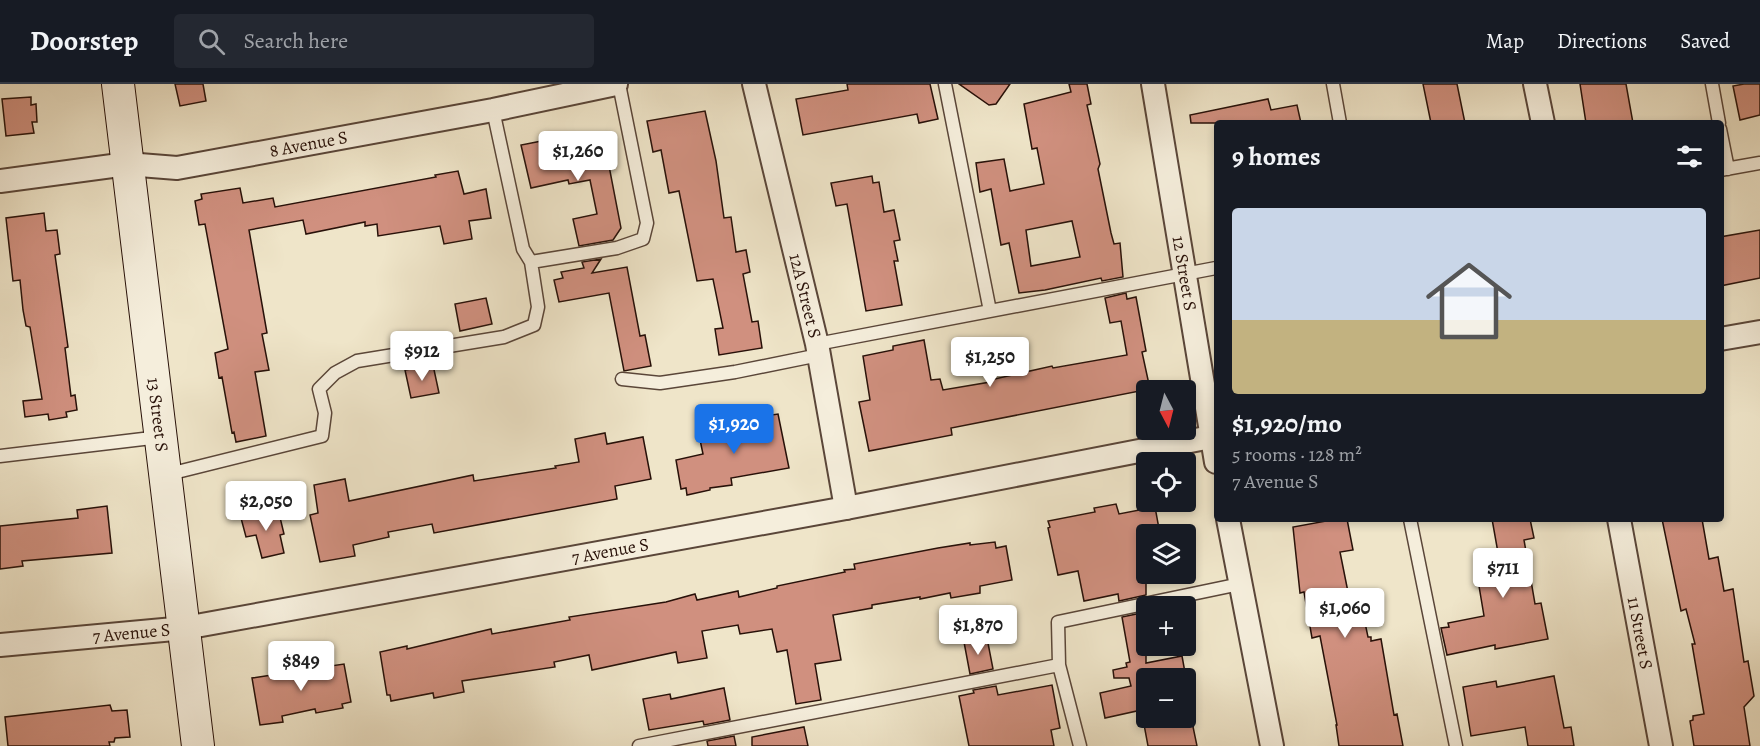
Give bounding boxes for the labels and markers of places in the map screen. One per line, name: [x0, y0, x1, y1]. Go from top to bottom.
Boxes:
pin: $1,260: [529, 131, 627, 182]
pin: $912: [386, 331, 458, 382]
pin: $1,250: [941, 337, 1039, 388]
pin: $1,920: [685, 404, 783, 455]
pin: $2,050: [217, 481, 315, 532]
pin: $711: [1467, 548, 1539, 599]
pin: $1,060: [1296, 588, 1394, 639]
pin: $1,870: [929, 605, 1027, 656]
pin: $849: [265, 641, 337, 692]

